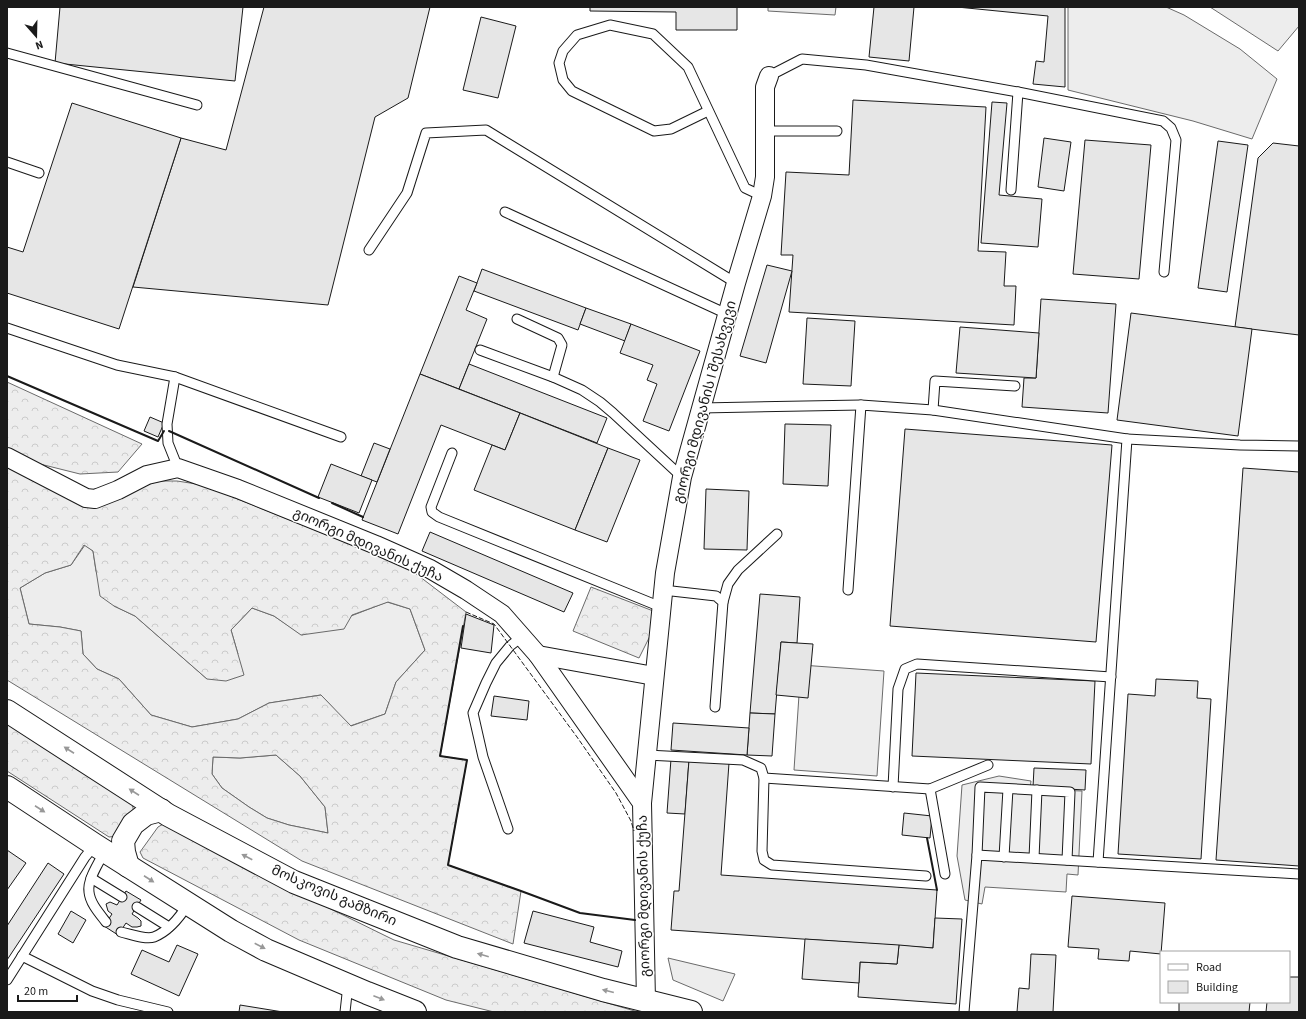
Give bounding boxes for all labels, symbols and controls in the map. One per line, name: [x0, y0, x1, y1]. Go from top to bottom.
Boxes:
north arrow: [16, 16, 56, 56]
text: N: [33, 37, 45, 53]
street label: გიორგი მდივანის I შესახვევი: [668, 298, 742, 506]
street label: გიორგი მდივანის ქუჩა: [290, 503, 446, 587]
one-way arrow: [63, 747, 75, 754]
one-way arrow: [128, 789, 140, 796]
one-way arrow: [34, 805, 45, 813]
street label: გიორგი მდივანის ქუჩა: [633, 815, 655, 977]
one-way arrow: [241, 854, 253, 860]
street label: მოსკოვის გამზირი: [268, 860, 400, 932]
one-way arrow: [143, 876, 154, 883]
one-way arrow: [254, 943, 266, 950]
legend: [1160, 951, 1290, 1003]
one-way arrow: [477, 952, 489, 958]
text: Road: [1196, 959, 1222, 976]
scale bar: [18, 977, 77, 1003]
text: Building: [1196, 979, 1238, 996]
text: 20 m: [24, 983, 48, 1000]
one-way arrow: [602, 988, 614, 994]
one-way arrow: [374, 995, 386, 1001]

